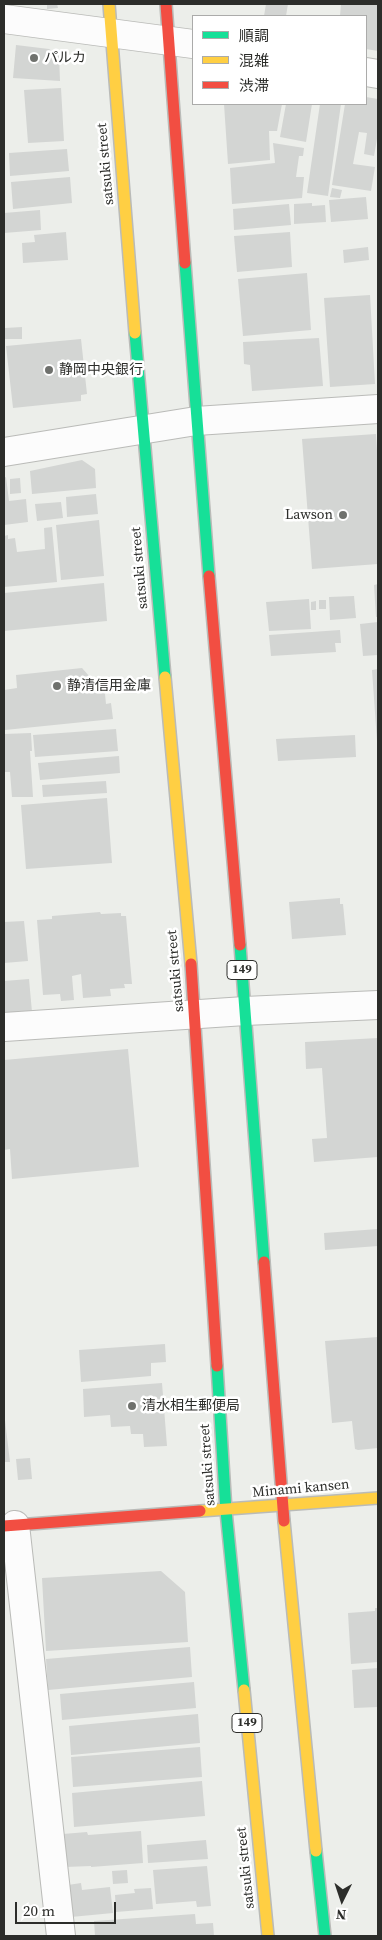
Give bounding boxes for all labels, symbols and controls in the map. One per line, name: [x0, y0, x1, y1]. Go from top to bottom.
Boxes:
legend: [192, 15, 367, 105]
text: 順調: [239, 25, 269, 46]
place label: パルカ: [44, 50, 86, 66]
text: 混雑: [239, 50, 269, 71]
marker: パルカ: [28, 52, 40, 64]
text: 渋滞: [239, 75, 269, 96]
street label: satsuki street: [94, 122, 118, 206]
place label: 静岡中央銀行: [59, 362, 143, 378]
marker: 静岡中央銀行: [43, 364, 55, 376]
place label: Lawson: [285, 507, 333, 523]
marker: Lawson: [337, 509, 349, 521]
street label: satsuki street: [128, 526, 152, 610]
place label: 静清信用金庫: [67, 678, 151, 694]
marker: 静清信用金庫: [51, 680, 63, 692]
street label: satsuki street: [164, 929, 188, 1013]
road number: 149: [227, 960, 257, 980]
place label: 清水相生郵便局: [142, 1398, 240, 1414]
marker: 清水相生郵便局: [126, 1400, 138, 1412]
street label: satsuki street: [197, 1423, 219, 1507]
street label: Minami kansen: [252, 1476, 350, 1502]
road number: 149: [232, 1714, 262, 1732]
street label: satsuki street: [233, 1826, 259, 1910]
north arrow: [317, 1875, 367, 1925]
scale bar: [18, 1892, 119, 1924]
text: 20 m: [23, 1900, 55, 1921]
text: N: [335, 1905, 347, 1925]

